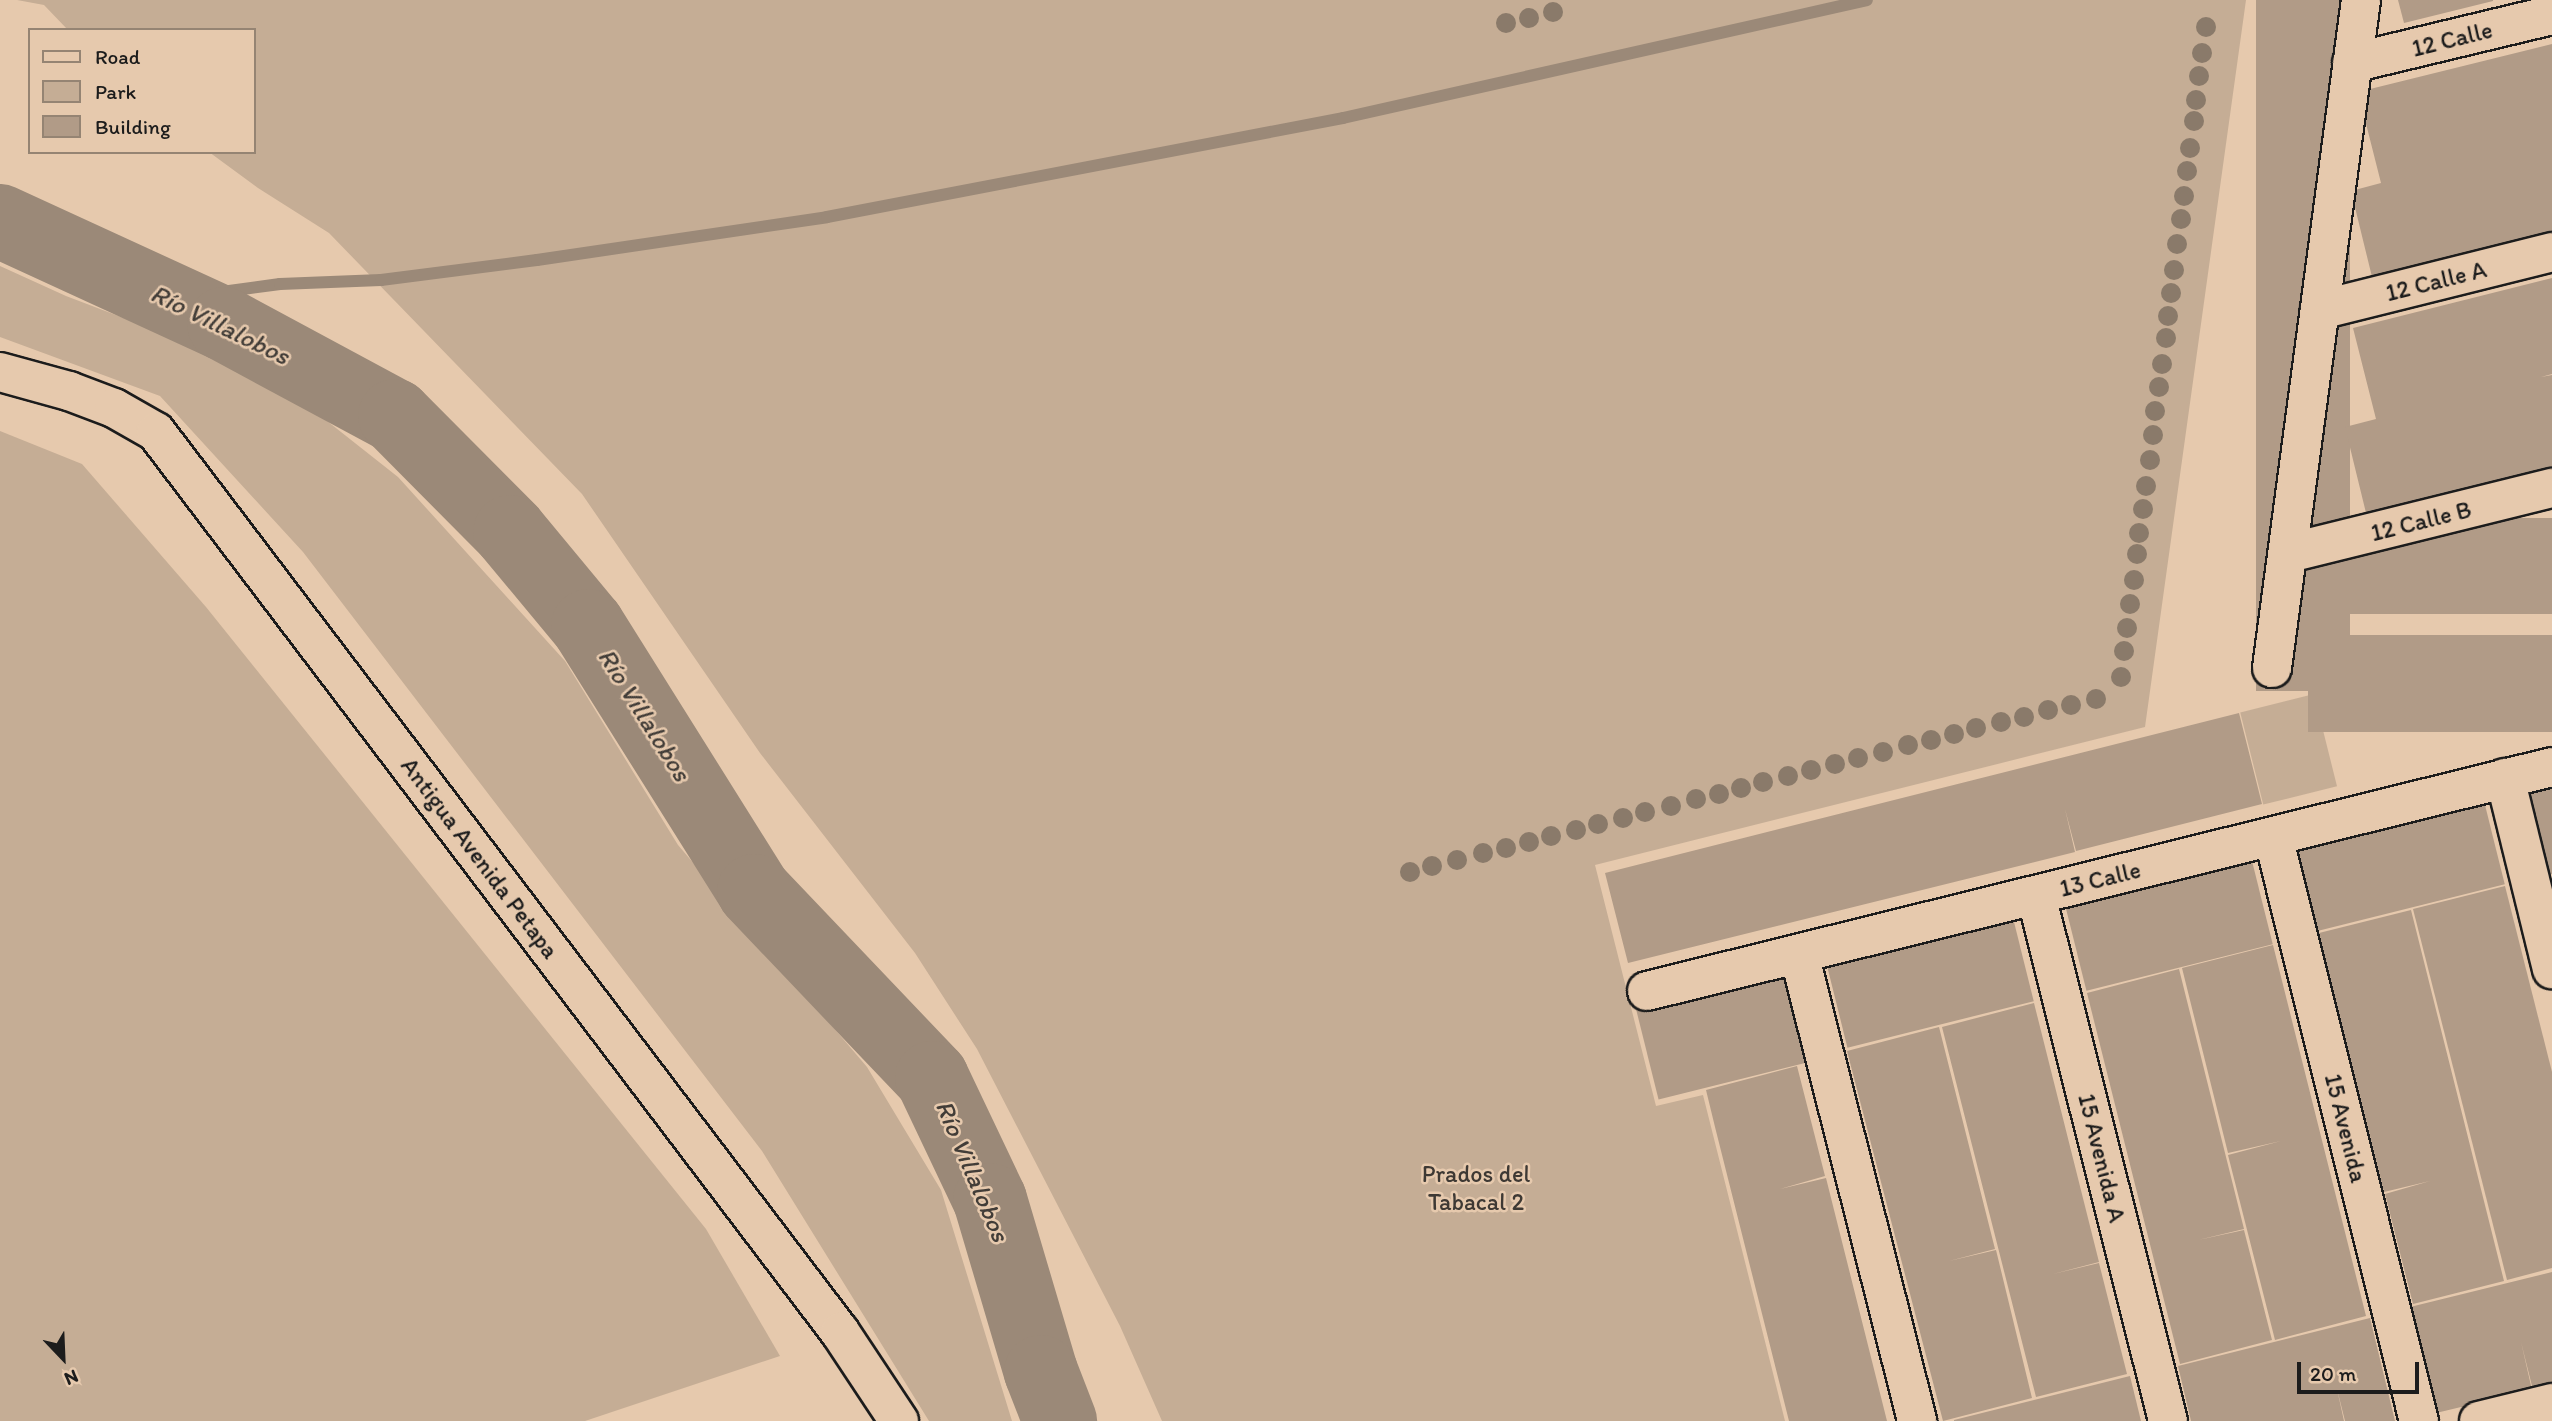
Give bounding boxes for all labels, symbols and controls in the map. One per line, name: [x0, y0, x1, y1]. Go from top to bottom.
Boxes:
street label: 12 Calle: [2409, 15, 2495, 63]
legend: [28, 28, 256, 154]
text: Road: [95, 44, 140, 69]
text: Park: [95, 79, 136, 104]
text: Building: [95, 114, 171, 139]
street label: 12 Calle A: [2383, 255, 2489, 307]
water label: Río Villalobos: [146, 278, 294, 372]
street label: 12 Calle B: [2368, 495, 2474, 547]
water label: Río Villalobos: [591, 643, 697, 787]
street label: Antigua Avenida Petapa: [395, 752, 565, 964]
street label: 13 Calle: [2056, 855, 2144, 903]
street label: 15 Avenida: [2319, 1071, 2373, 1185]
street label: 15 Avenida A: [2072, 1091, 2132, 1225]
water label: Río Villalobos: [928, 1096, 1016, 1246]
park label: Prados del Tabacal 2: [1422, 1160, 1530, 1216]
north arrow: [28, 1323, 98, 1393]
scale bar: [2300, 1348, 2422, 1392]
text: 20 m: [2310, 1361, 2356, 1386]
text: N: [61, 1365, 82, 1391]

